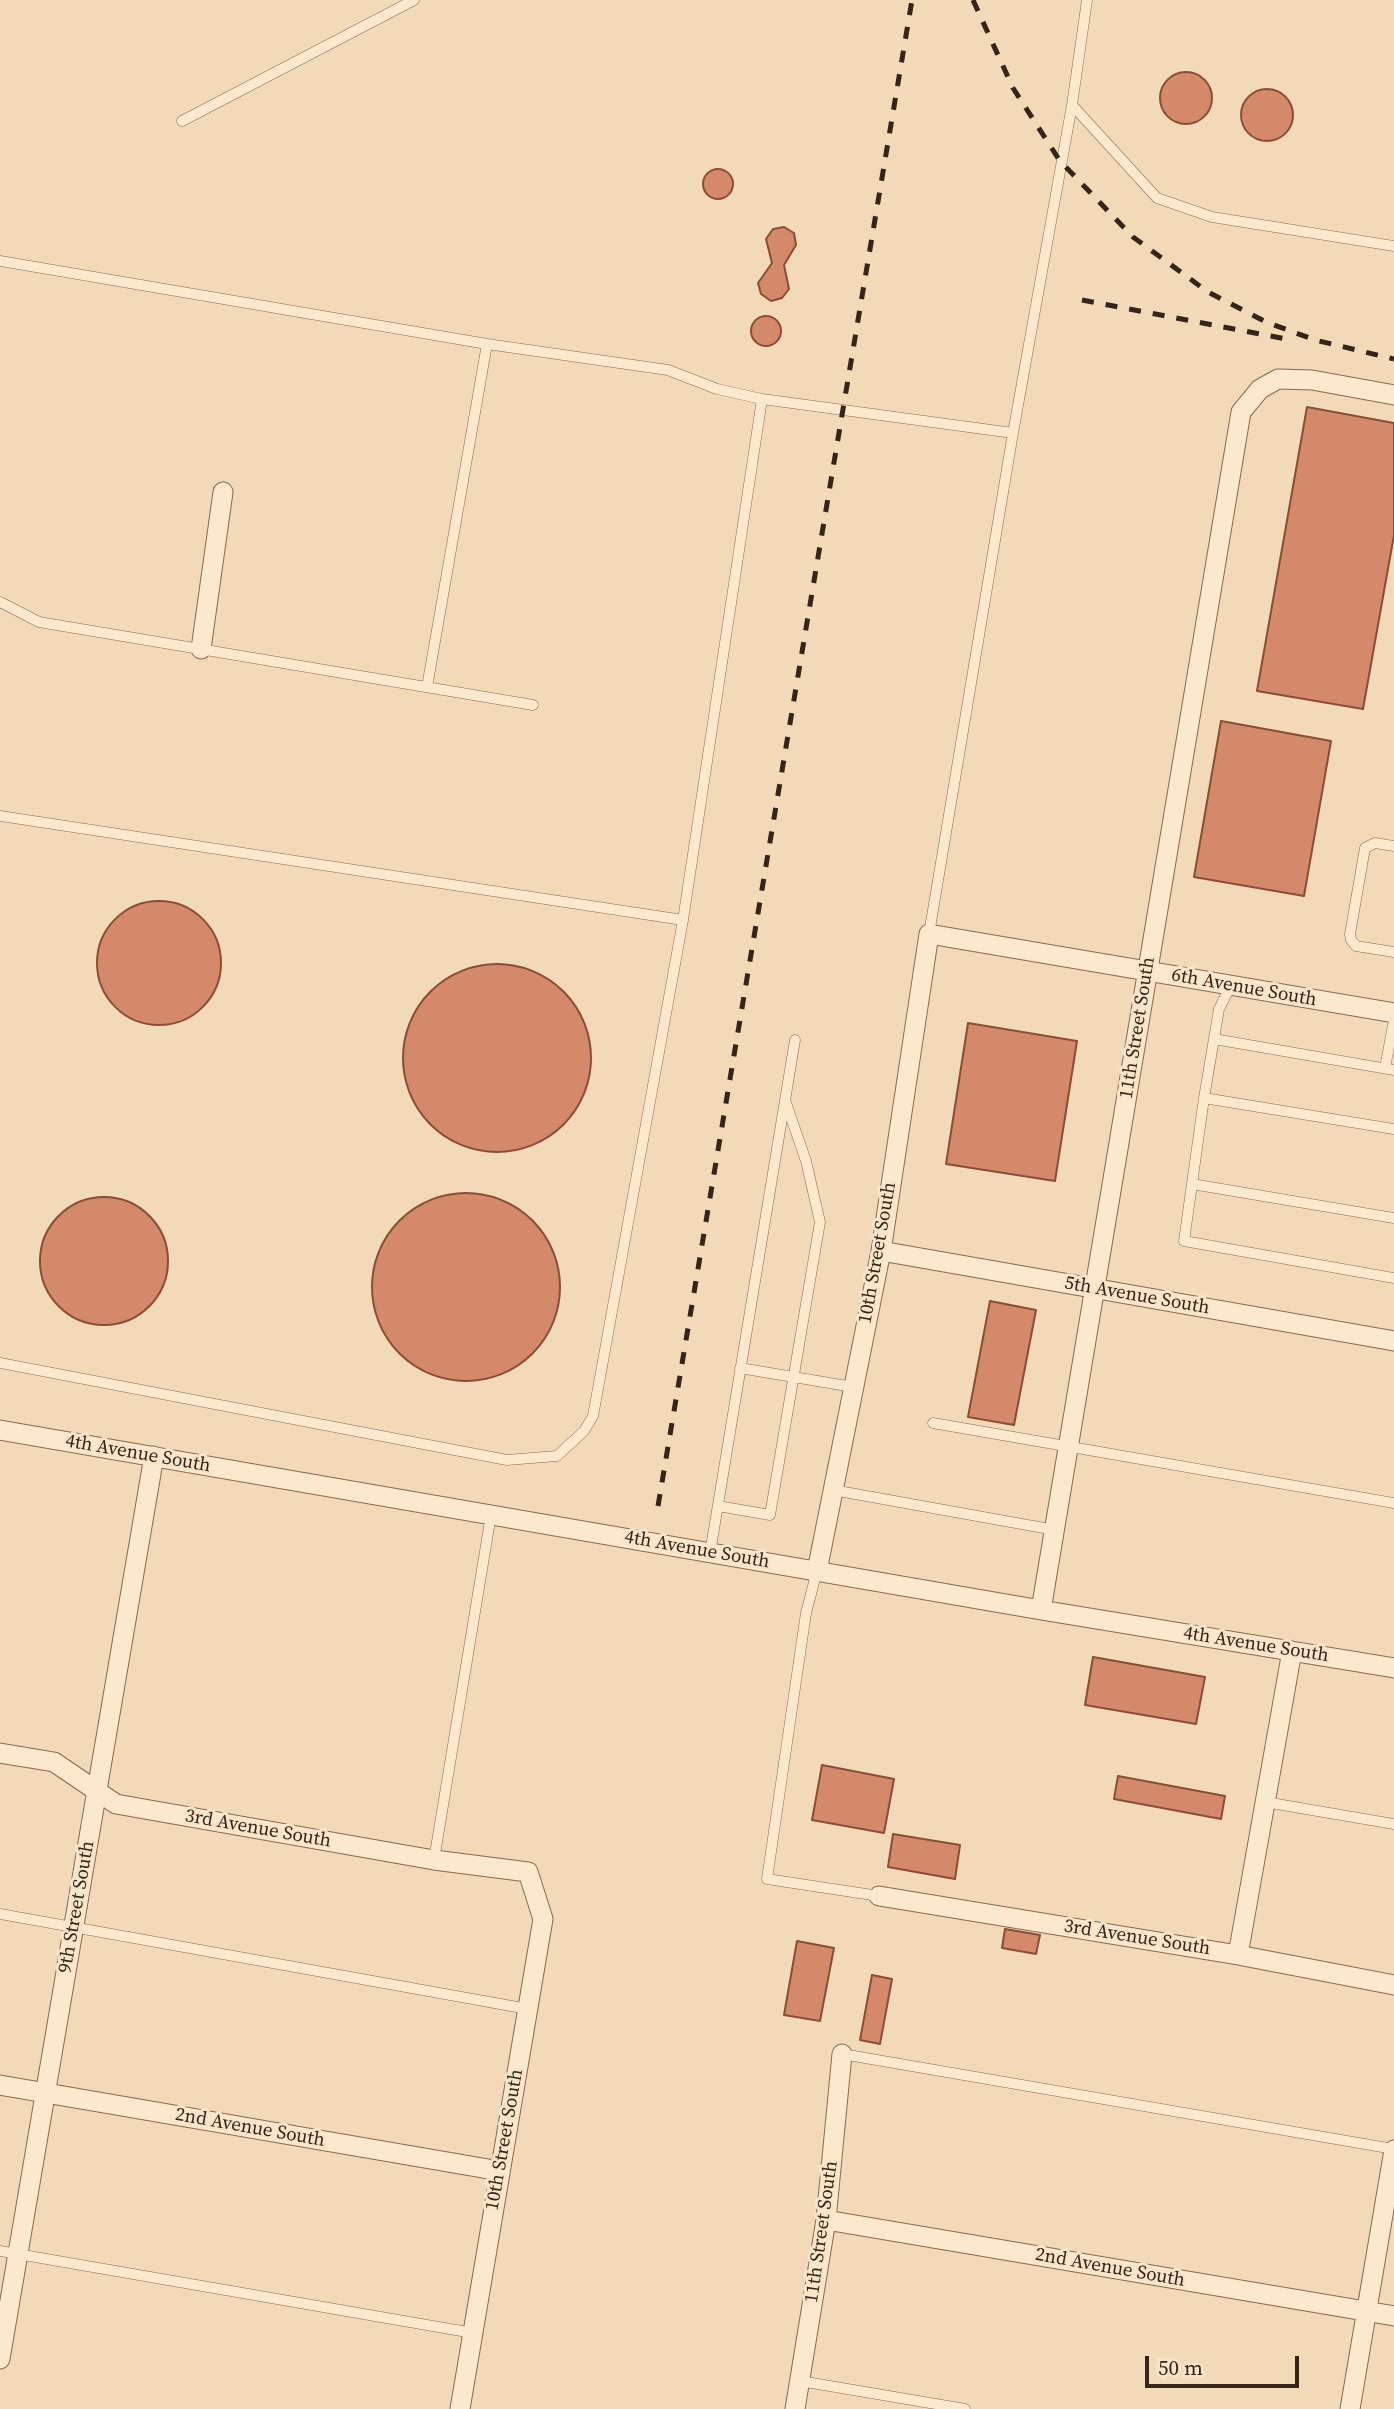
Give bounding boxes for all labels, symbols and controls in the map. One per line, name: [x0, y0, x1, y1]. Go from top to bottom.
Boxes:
street label: 11th Street South: [1116, 955, 1160, 1101]
street label: 6th Avenue South: [1170, 964, 1318, 1012]
street label: 10th Street South: [854, 1181, 902, 1325]
street label: 5th Avenue South: [1063, 1272, 1211, 1320]
street label: 4th Avenue South: [64, 1430, 212, 1478]
street label: 4th Avenue South: [623, 1526, 771, 1574]
street label: 4th Avenue South: [1182, 1622, 1330, 1668]
street label: 3rd Avenue South: [183, 1805, 333, 1853]
street label: 9th Street South: [54, 1839, 100, 1975]
street label: 3rd Avenue South: [1062, 1915, 1212, 1961]
street label: 10th Street South: [481, 2068, 529, 2212]
street label: 2nd Avenue South: [173, 2104, 327, 2152]
street label: 11th Street South: [801, 2160, 843, 2304]
street label: 2nd Avenue South: [1033, 2244, 1187, 2292]
scale bar: [1149, 2342, 1303, 2386]
text: 50 m: [1158, 2353, 1203, 2382]

